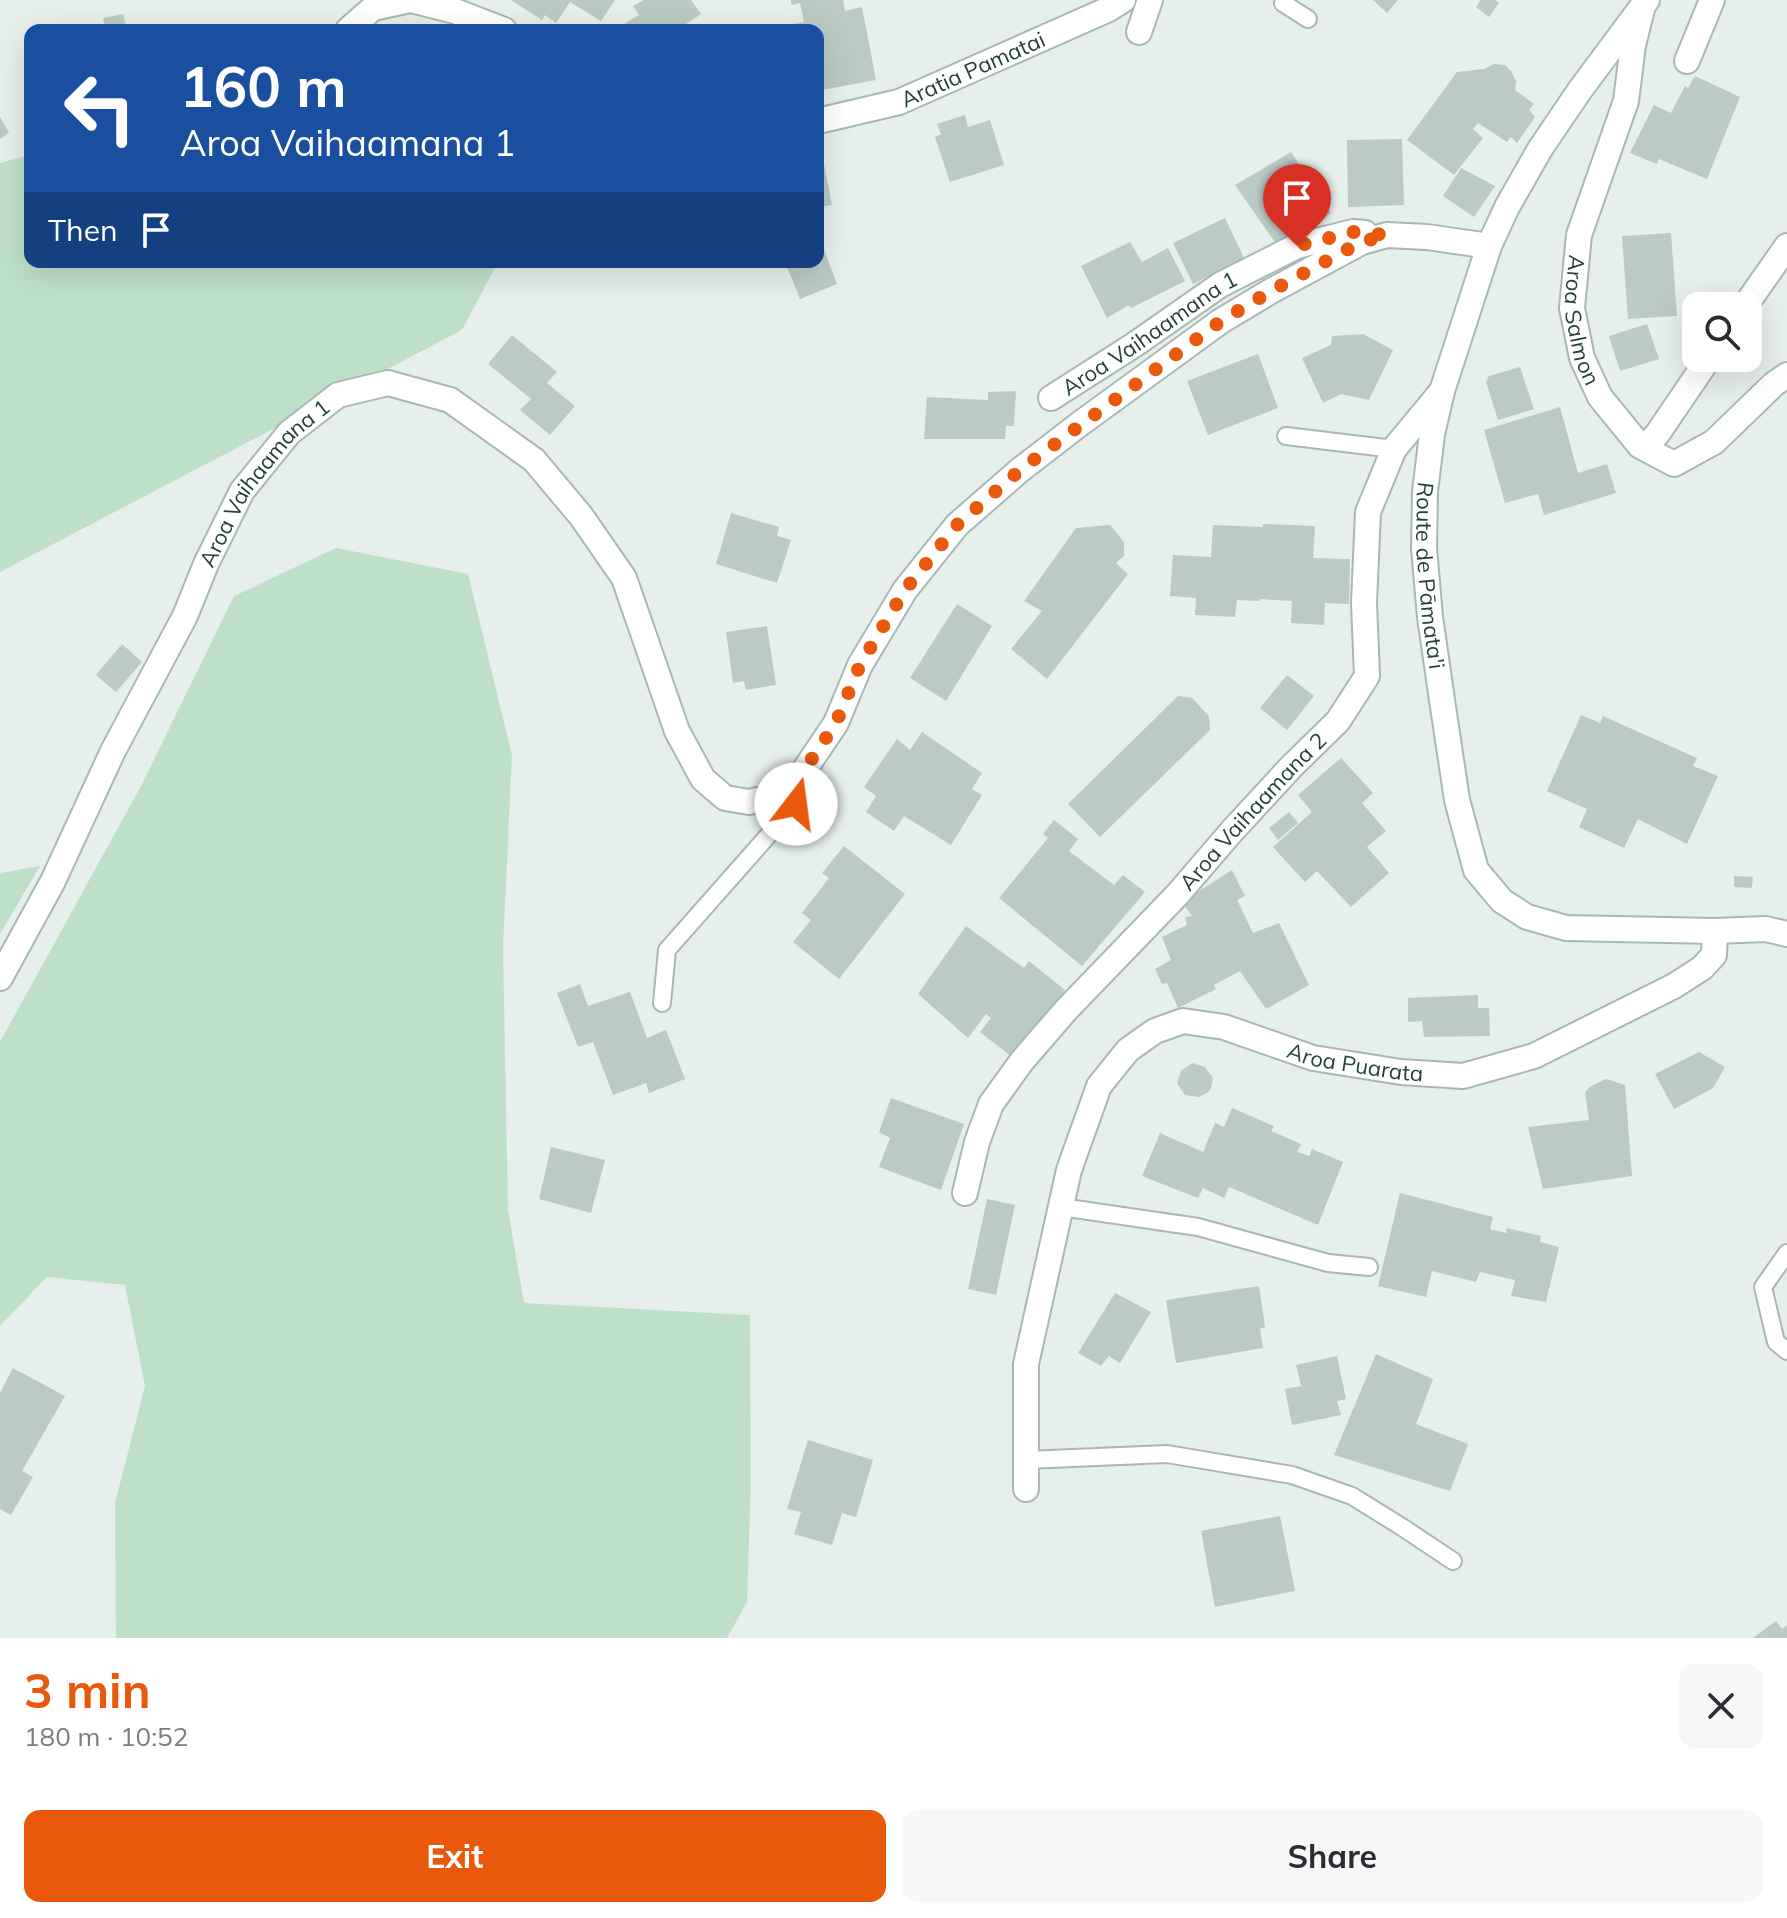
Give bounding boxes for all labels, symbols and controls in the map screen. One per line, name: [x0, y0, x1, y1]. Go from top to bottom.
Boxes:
street label: Aratia Pamatai: [896, 25, 1049, 113]
text: 160 m: [180, 51, 347, 121]
icon: left: [48, 56, 152, 160]
text: Aroa Vaihaamana 1: [180, 120, 515, 165]
pin: [1263, 164, 1331, 246]
icon: arrive: [1275, 176, 1319, 220]
icon: arrive: [134, 208, 178, 252]
text: Then: [48, 211, 118, 249]
street label: Aroa Salmon: [1558, 254, 1607, 390]
street label: Aroa Vaihaamana 1: [1057, 265, 1242, 401]
map controls: [1682, 292, 1762, 372]
button: search: [1682, 292, 1762, 372]
street label: Aroa Vaihaamana 1: [193, 393, 335, 571]
street label: Route de Pāmata'i: [1410, 480, 1451, 671]
street label: Aroa Vaihaamana 2: [1173, 726, 1332, 896]
position arrow: [754, 762, 838, 846]
street label: Aroa Puarata: [1283, 1036, 1424, 1087]
text: 3 min: [24, 1660, 151, 1720]
button: close: [1679, 1664, 1763, 1748]
text: 180 m · 10:52: [24, 1720, 188, 1753]
button: Exit: [24, 1810, 886, 1902]
button: Share: [902, 1810, 1763, 1902]

